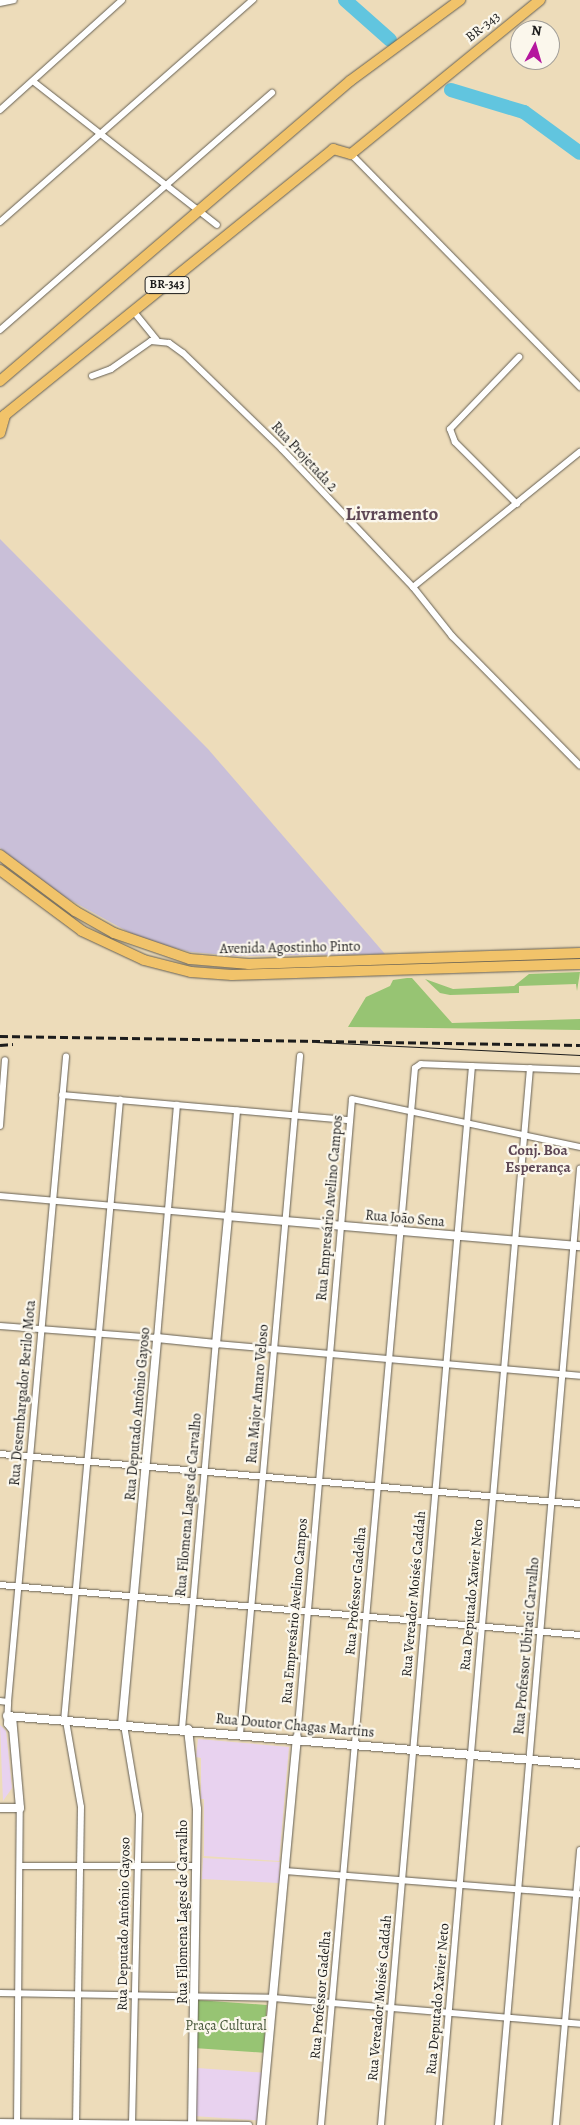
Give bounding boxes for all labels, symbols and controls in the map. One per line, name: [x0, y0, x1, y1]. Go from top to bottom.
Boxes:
street label: BR-343: [462, 8, 504, 46]
north arrow: [510, 20, 560, 70]
text: N: [530, 21, 543, 41]
road number: BR-343: [144, 276, 190, 294]
street label: Rua Projetada 2: [267, 419, 341, 495]
district label: Livramento: [346, 504, 438, 526]
street label: Avenida Agostinho Pinto: [220, 938, 360, 958]
street label: Rua Empresário Avelino Campos: [314, 1114, 346, 1302]
district label: Conj. Boa Esperança: [505, 1141, 571, 1176]
street label: Rua João Sena: [364, 1207, 446, 1231]
street label: Rua Desembargador Berilo Mota: [7, 1299, 39, 1487]
street label: Rua Major Amaro Veloso: [244, 1324, 272, 1464]
street label: Rua Deputado Antônio Gayoso: [122, 1327, 154, 1501]
street label: Rua Filomena Lages de Carvalho: [173, 1412, 205, 1598]
street label: Rua Vereador Moisés Caddah: [398, 1510, 430, 1678]
street label: Rua Empresário Avelino Campos: [279, 1517, 311, 1705]
street label: Rua Deputado Xavier Neto: [457, 1519, 487, 1671]
street label: Rua Professor Gadelha: [342, 1526, 370, 1656]
street label: Rua Professor Ubiraci Carvalho: [511, 1557, 543, 1735]
street label: Rua Doutor Chagas Martins: [215, 1711, 375, 1741]
street label: Rua Filomena Lages de Carvalho: [175, 1820, 191, 2004]
street label: Rua Deputado Antônio Gayoso: [114, 1837, 134, 2011]
street label: Rua Vereador Moisés Caddah: [364, 1914, 396, 2082]
street label: Rua Deputado Xavier Neto: [423, 1923, 453, 2075]
street label: Rua Professor Gadelha: [307, 1930, 335, 2060]
park label: Praça Cultural: [185, 2018, 267, 2034]

